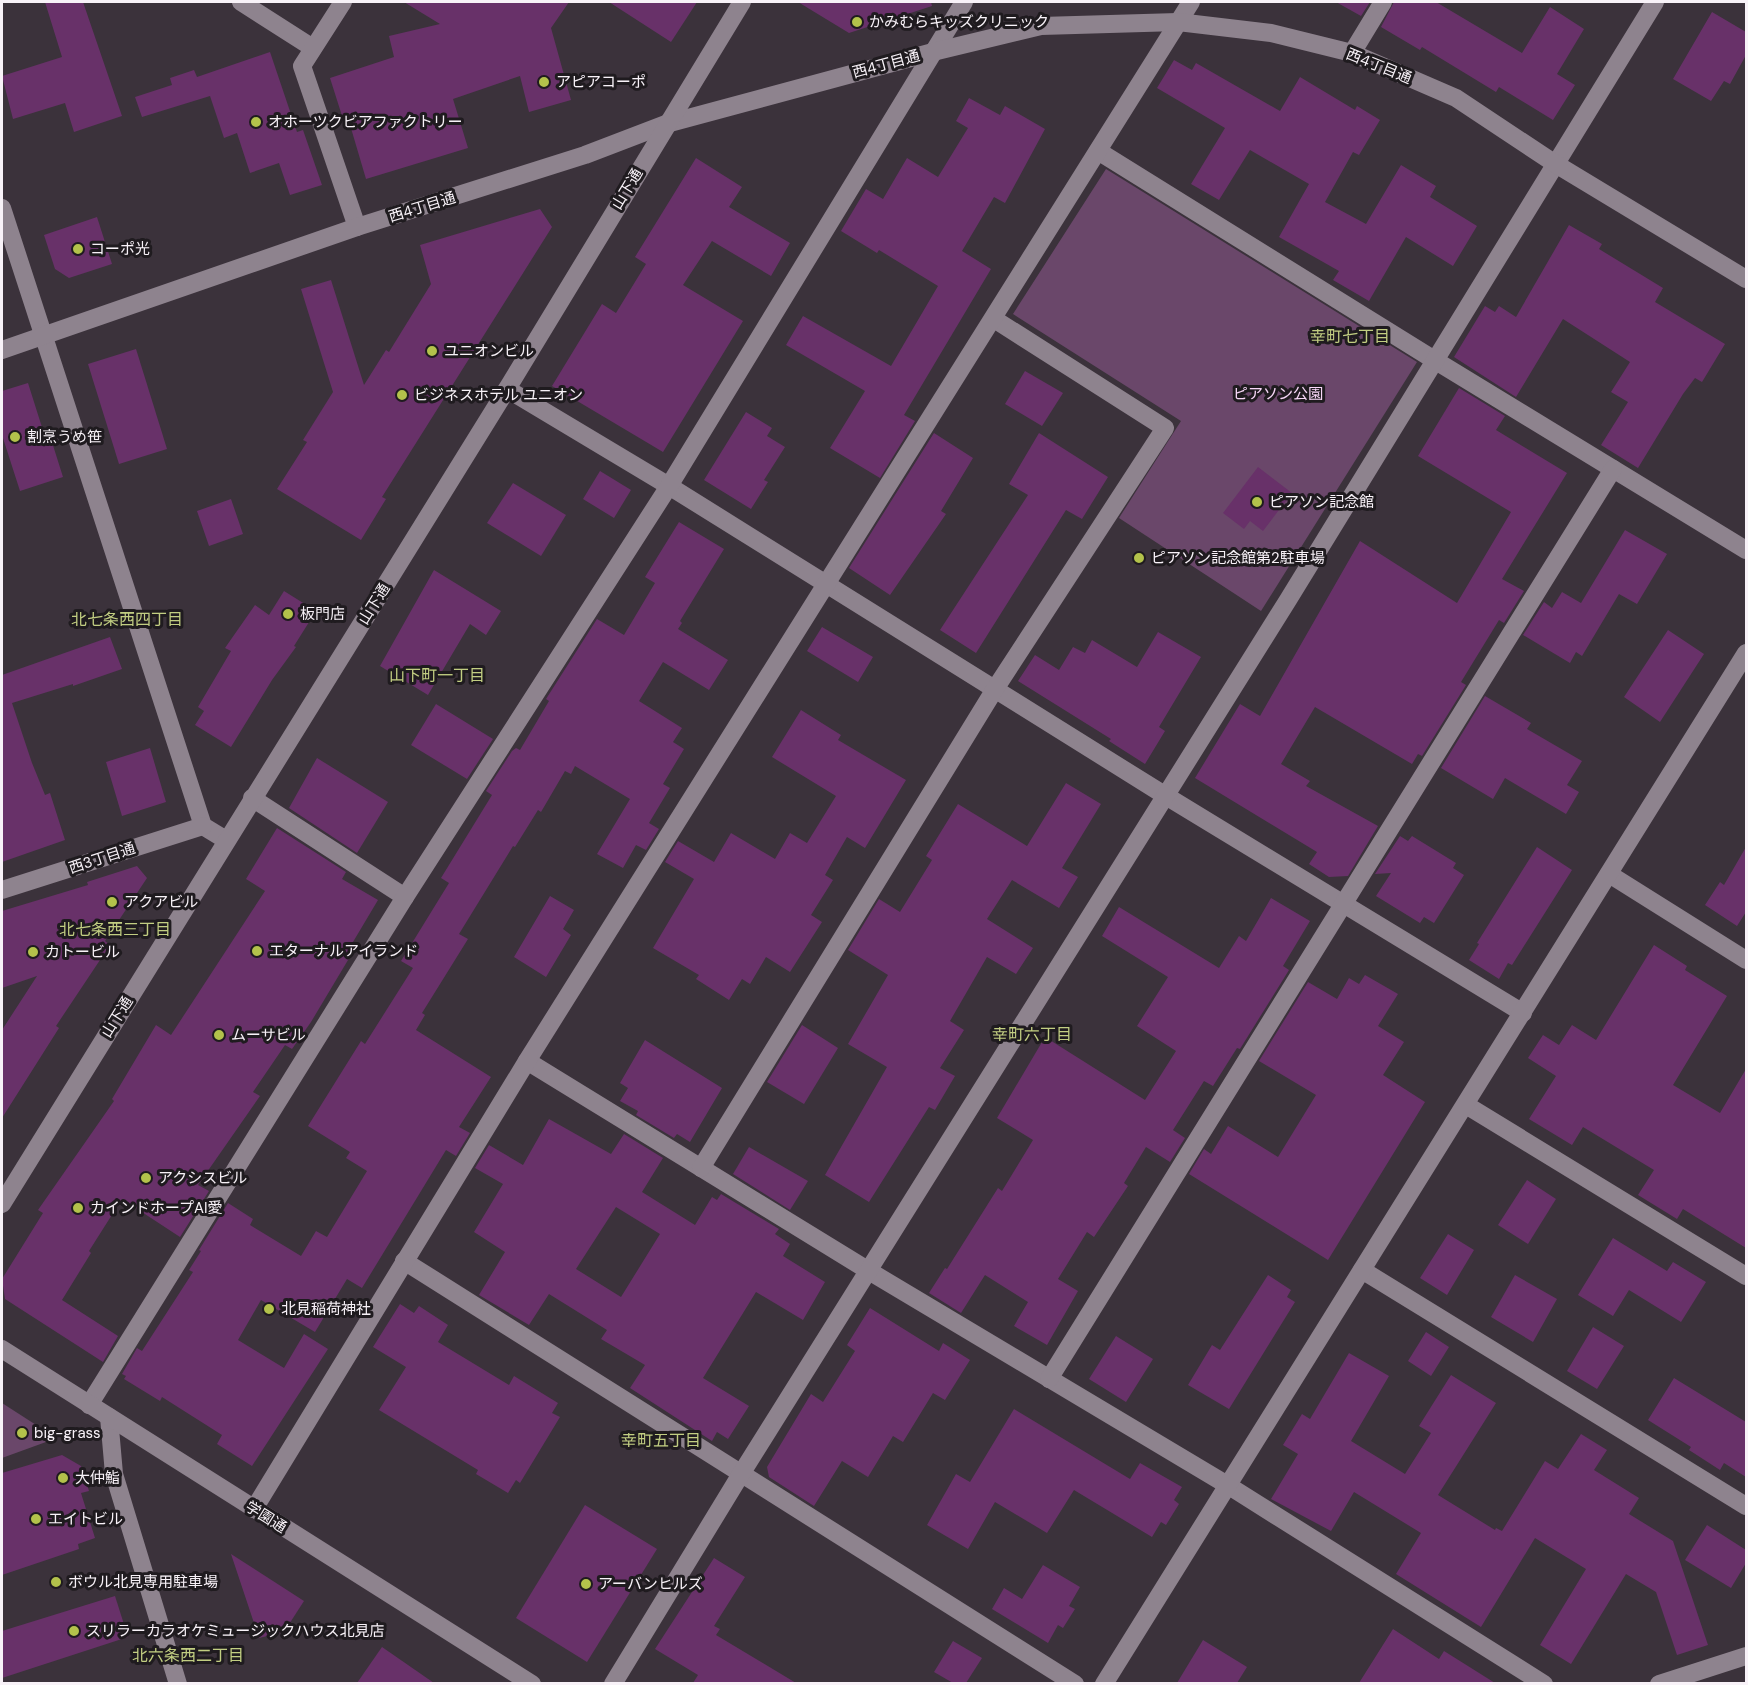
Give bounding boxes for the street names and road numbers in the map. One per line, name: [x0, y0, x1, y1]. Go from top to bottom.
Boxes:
street label: 西4丁目通: [1343, 44, 1415, 88]
street label: 西4丁目通: [850, 45, 922, 83]
street label: 山下通: [607, 165, 647, 213]
street label: 西4丁目通: [386, 187, 458, 227]
street label: 山下通: [354, 580, 394, 628]
street label: 西3丁目通: [66, 838, 138, 878]
street label: 山下通: [97, 993, 137, 1041]
street label: 学園通: [242, 1497, 290, 1537]

